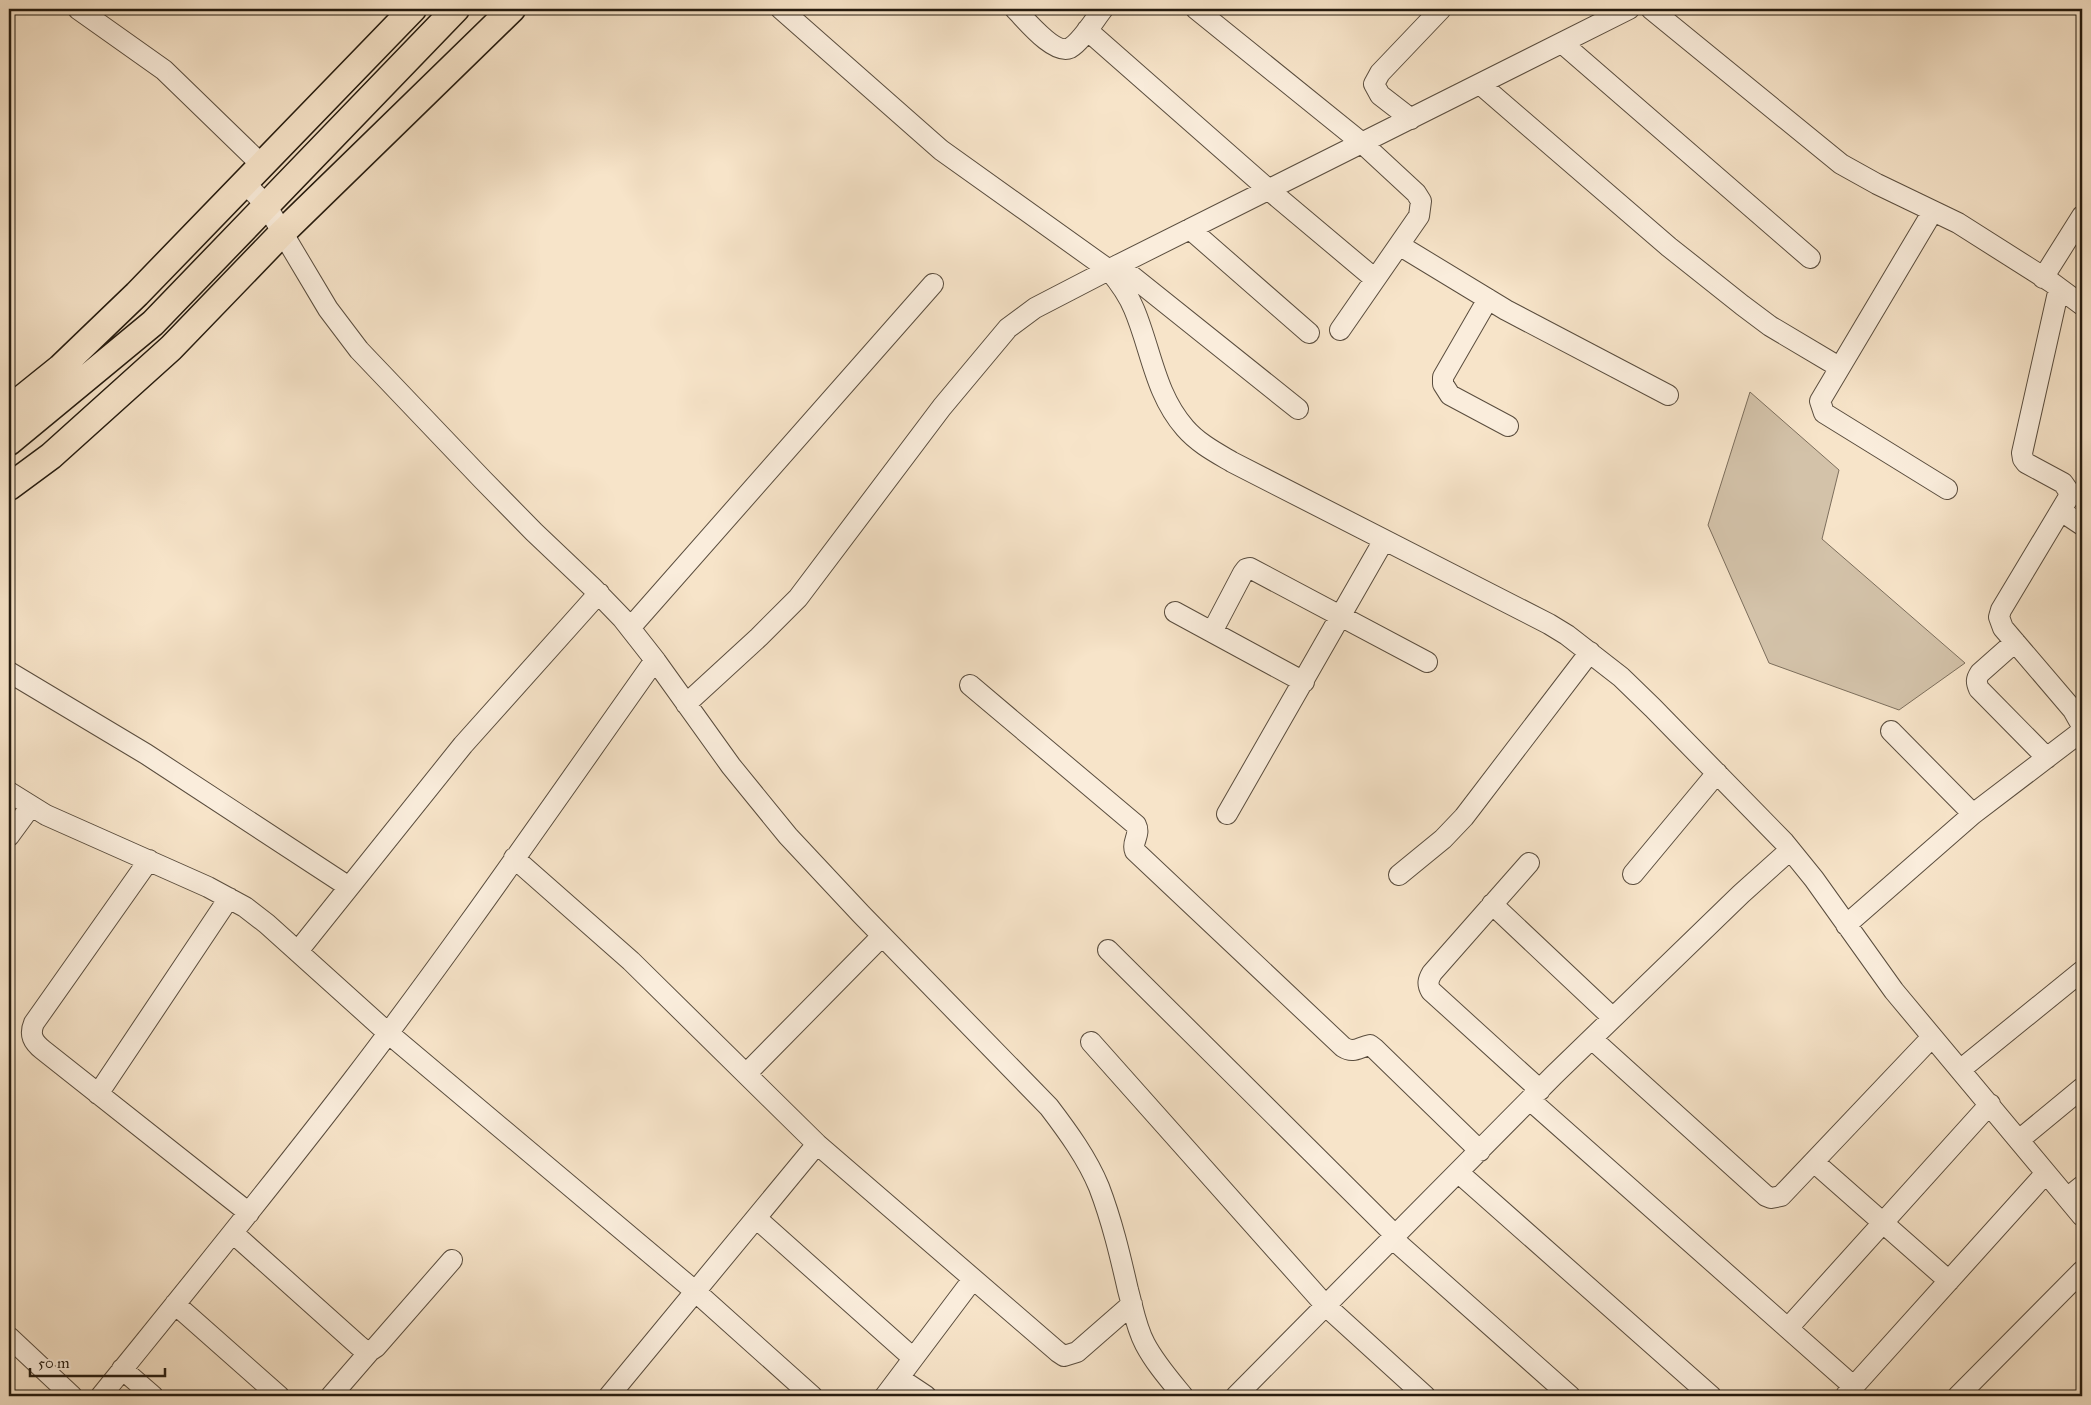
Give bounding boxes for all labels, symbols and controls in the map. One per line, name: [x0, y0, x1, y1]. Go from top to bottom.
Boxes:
scale bar: [30, 1345, 165, 1377]
text: 50 m: [38, 1354, 70, 1372]

